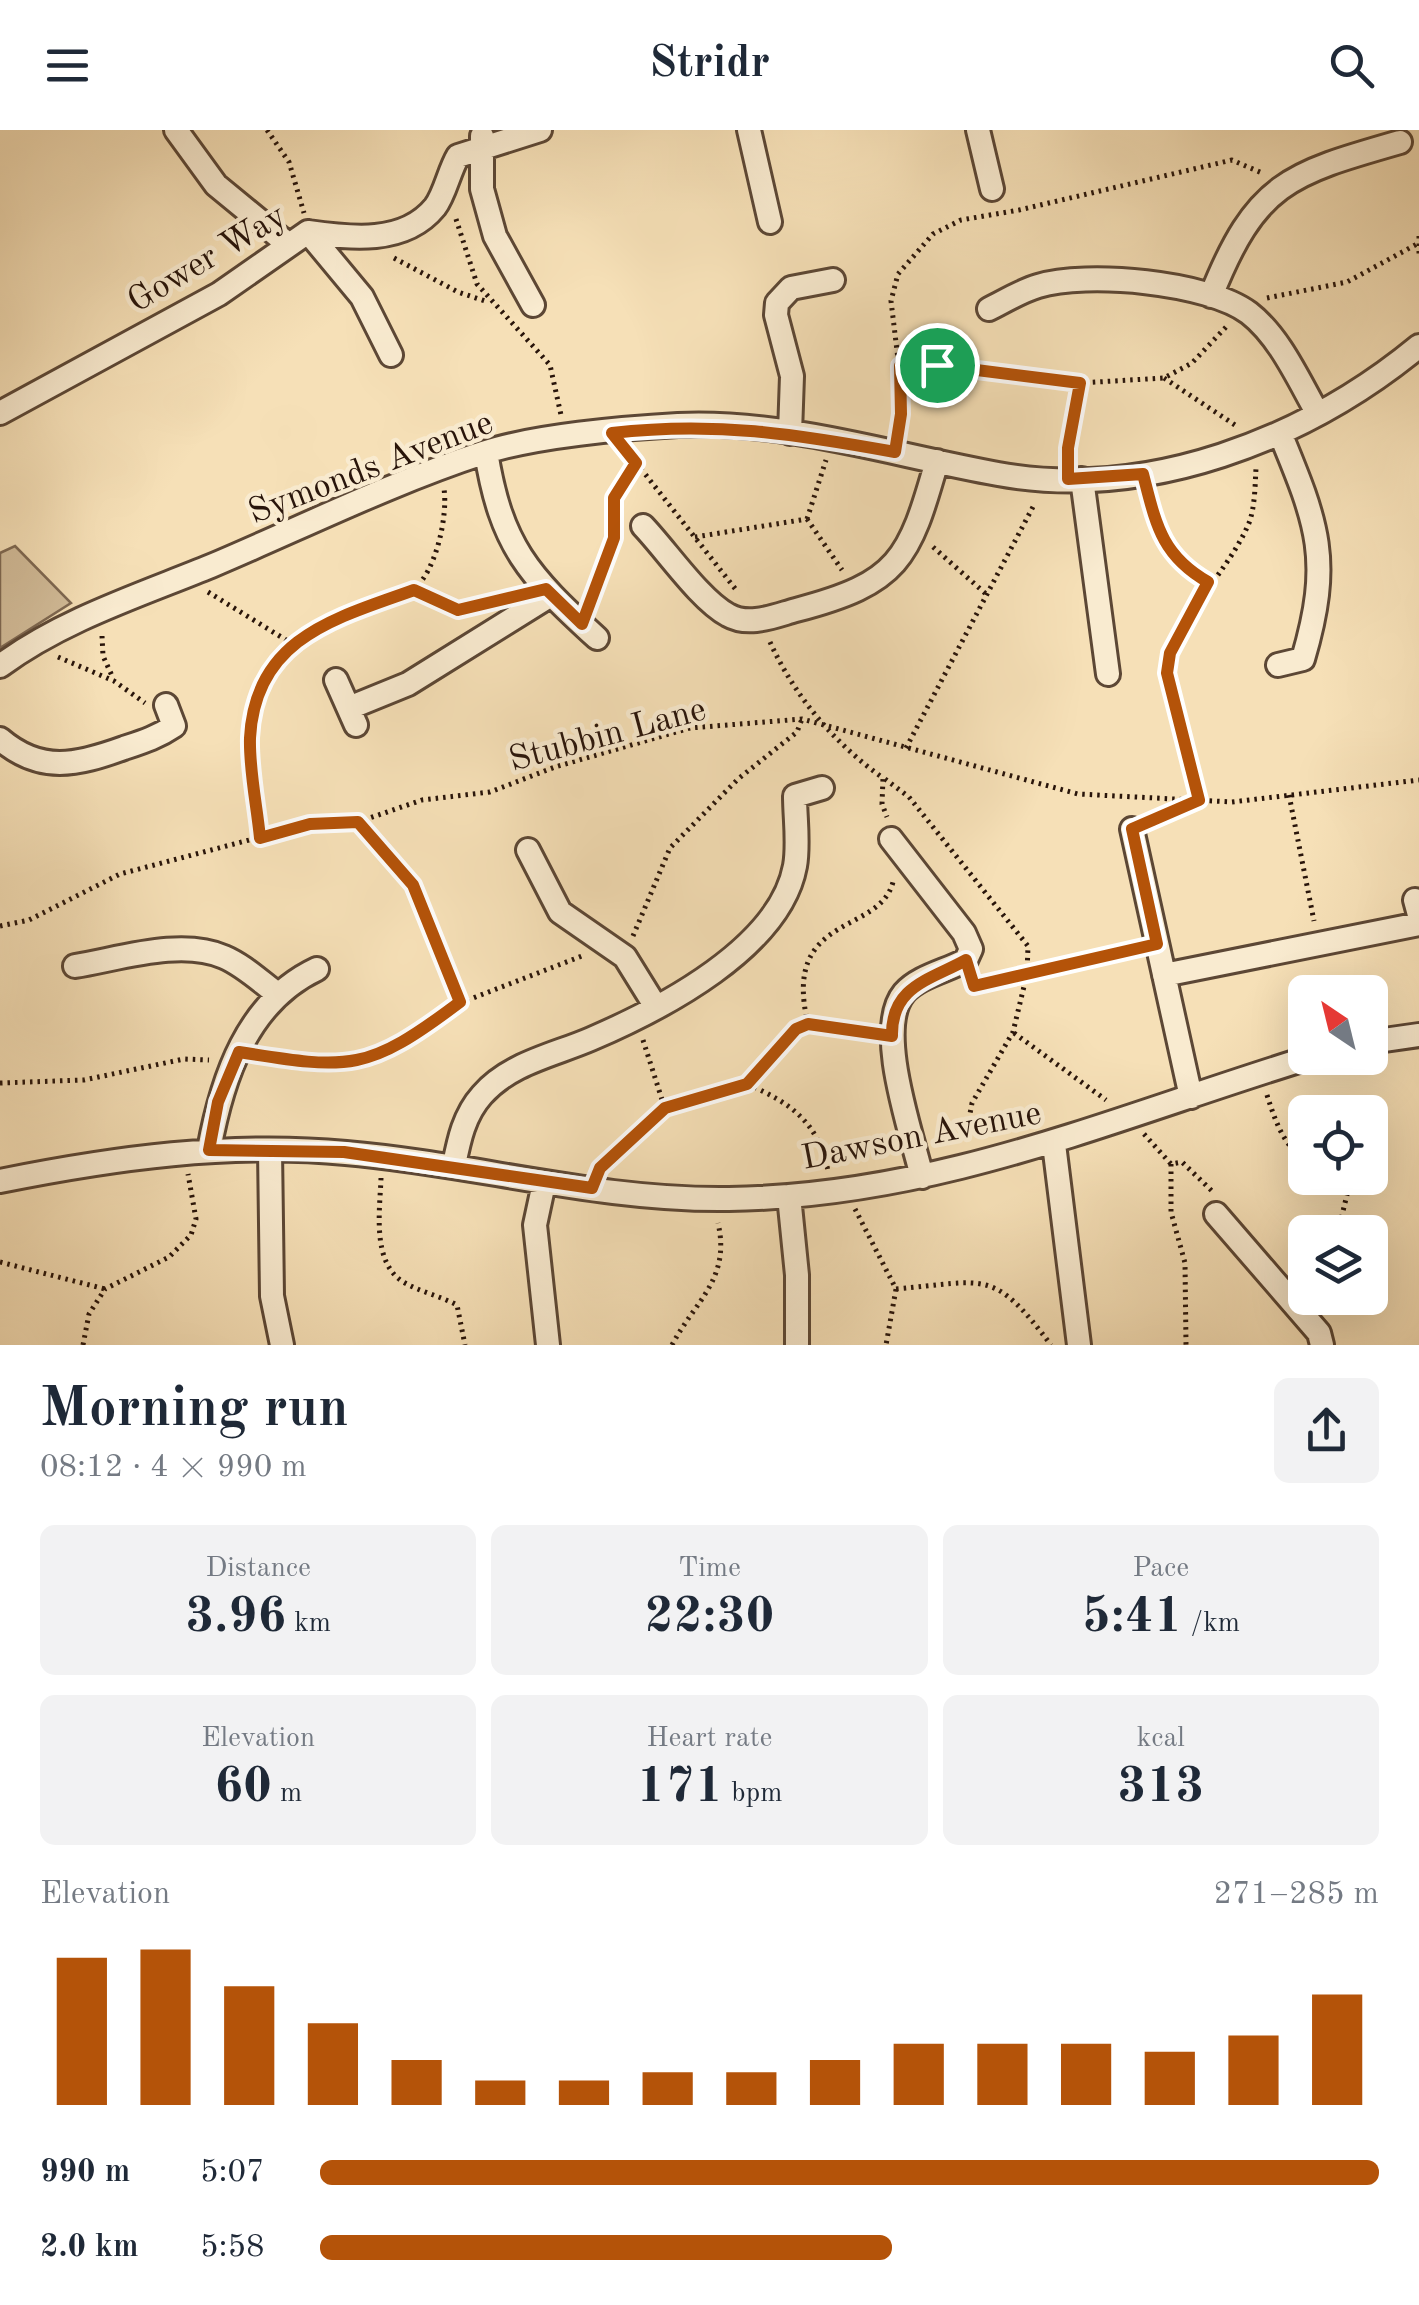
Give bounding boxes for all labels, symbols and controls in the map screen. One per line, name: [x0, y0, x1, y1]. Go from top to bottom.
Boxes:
icon: menu: [40, 38, 95, 93]
icon: search: [1324, 38, 1379, 93]
text: Stridr: [649, 42, 770, 87]
street label: Gower Way: [122, 198, 292, 320]
pin: [895, 323, 980, 408]
icon: arrive: [910, 338, 965, 393]
street label: Symonds Avenue: [244, 406, 498, 531]
street label: Stubbin Lane: [505, 692, 710, 779]
north arrow: [1288, 975, 1388, 1075]
map controls: [1288, 975, 1388, 1315]
button: locate: [1288, 1095, 1388, 1195]
street label: Dawson Avenue: [799, 1096, 1044, 1177]
button: layers: [1288, 1215, 1388, 1315]
button: share: [1274, 1378, 1379, 1483]
text: Morning run: [40, 1383, 349, 1438]
text: 08:12 · 4 × 990 m: [40, 1452, 307, 1484]
text: Distance: [205, 1555, 311, 1583]
text: Time: [678, 1555, 741, 1583]
text: Pace: [1132, 1555, 1189, 1583]
text: 3.96: [185, 1593, 286, 1643]
text: 22:30: [644, 1593, 774, 1643]
text: 5:41: [1082, 1593, 1183, 1643]
text: km: [286, 1610, 331, 1638]
text: /km: [1183, 1610, 1240, 1638]
text: Elevation: [201, 1725, 315, 1753]
text: Heart rate: [647, 1725, 772, 1753]
text: kcal: [1137, 1725, 1185, 1753]
text: 60: [214, 1763, 272, 1813]
text: 171: [637, 1763, 724, 1813]
text: 313: [1117, 1763, 1204, 1813]
text: m: [272, 1780, 302, 1808]
text: bpm: [724, 1780, 782, 1808]
text: Elevation: [40, 1879, 170, 1911]
text: 271–285 m: [1213, 1879, 1379, 1911]
text: 990 m: [40, 2157, 130, 2189]
text: 5:07: [200, 2157, 265, 2189]
text: 2.0 km: [40, 2232, 139, 2264]
text: 5:58: [200, 2232, 265, 2264]

